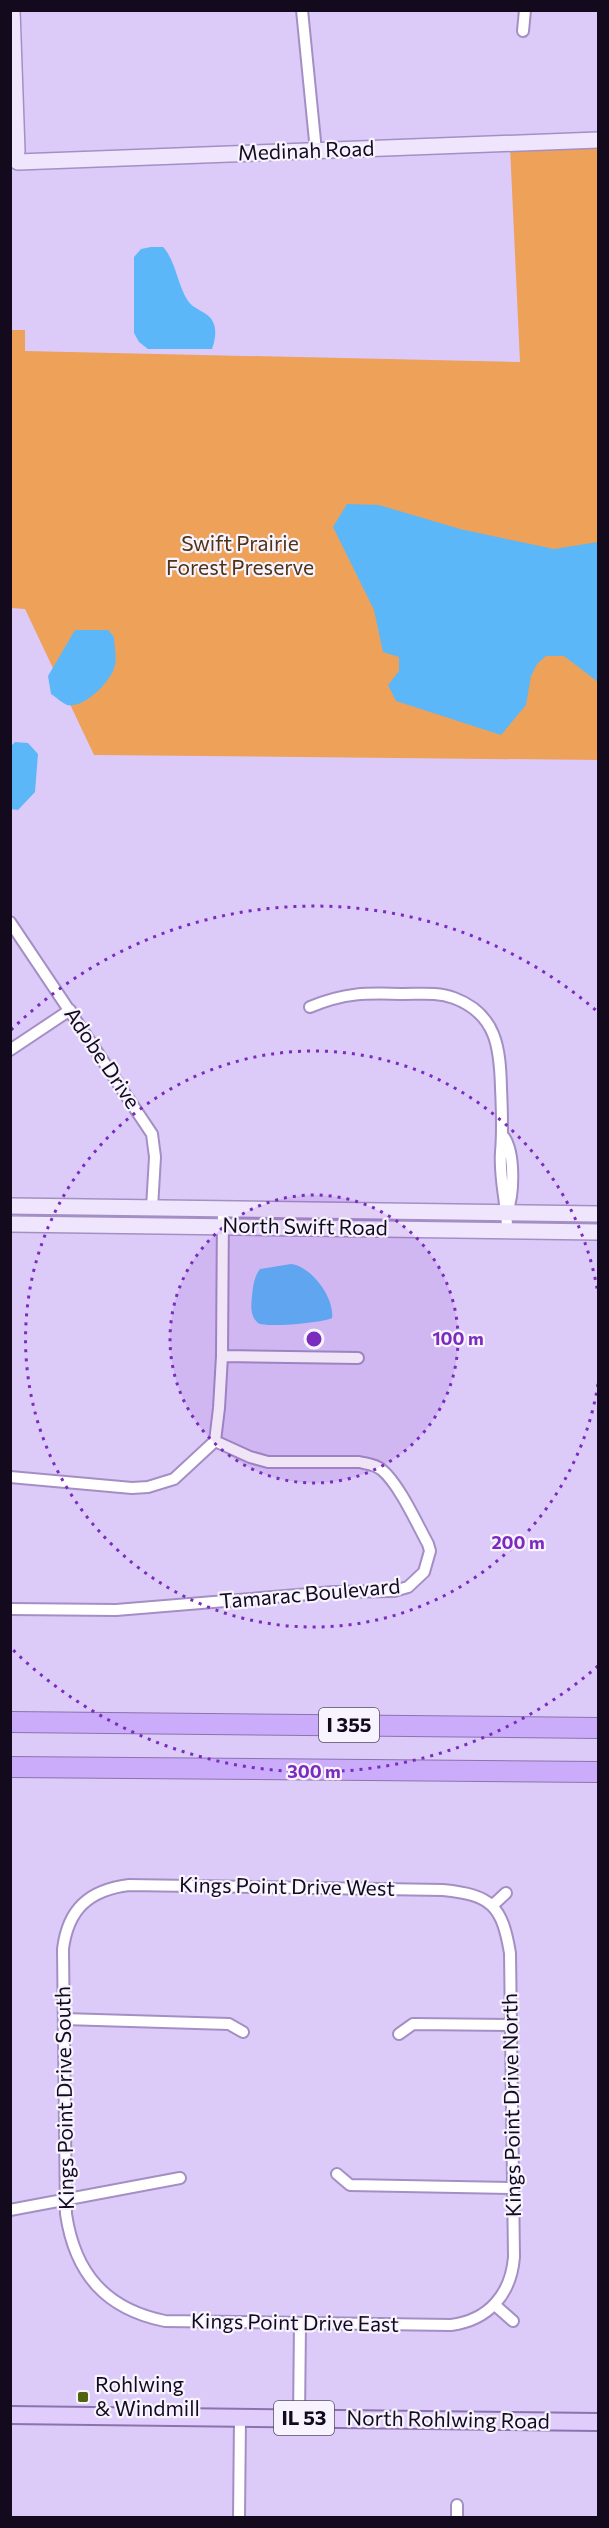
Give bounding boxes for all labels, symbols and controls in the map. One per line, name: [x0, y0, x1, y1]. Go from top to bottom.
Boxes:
street label: Medinah Road: [237, 135, 375, 164]
park label: Swift Prairie Forest Preserve: [166, 530, 314, 579]
street label: Adobe Drive: [60, 1002, 146, 1113]
street label: North Swift Road: [222, 1212, 388, 1239]
text: 100 m: [432, 1327, 484, 1349]
centre of rings: [304, 1329, 324, 1349]
text: 200 m: [491, 1531, 545, 1553]
street label: Tamarac Boulevard: [219, 1572, 401, 1613]
road number: I 355: [319, 1708, 379, 1742]
text: 300 m: [287, 1760, 341, 1782]
street label: Kings Point Drive West: [179, 1871, 395, 1900]
street label: Kings Point Drive South: [49, 1986, 78, 2210]
street label: Kings Point Drive North: [496, 1993, 525, 2217]
street label: Kings Point Drive East: [191, 2307, 399, 2336]
place label: Rohlwing & Windmill: [95, 2371, 200, 2420]
marker: Rohlwing & Windmill: [76, 2390, 90, 2404]
road number: IL 53: [274, 2401, 334, 2435]
street label: North Rohlwing Road: [346, 2404, 550, 2433]

